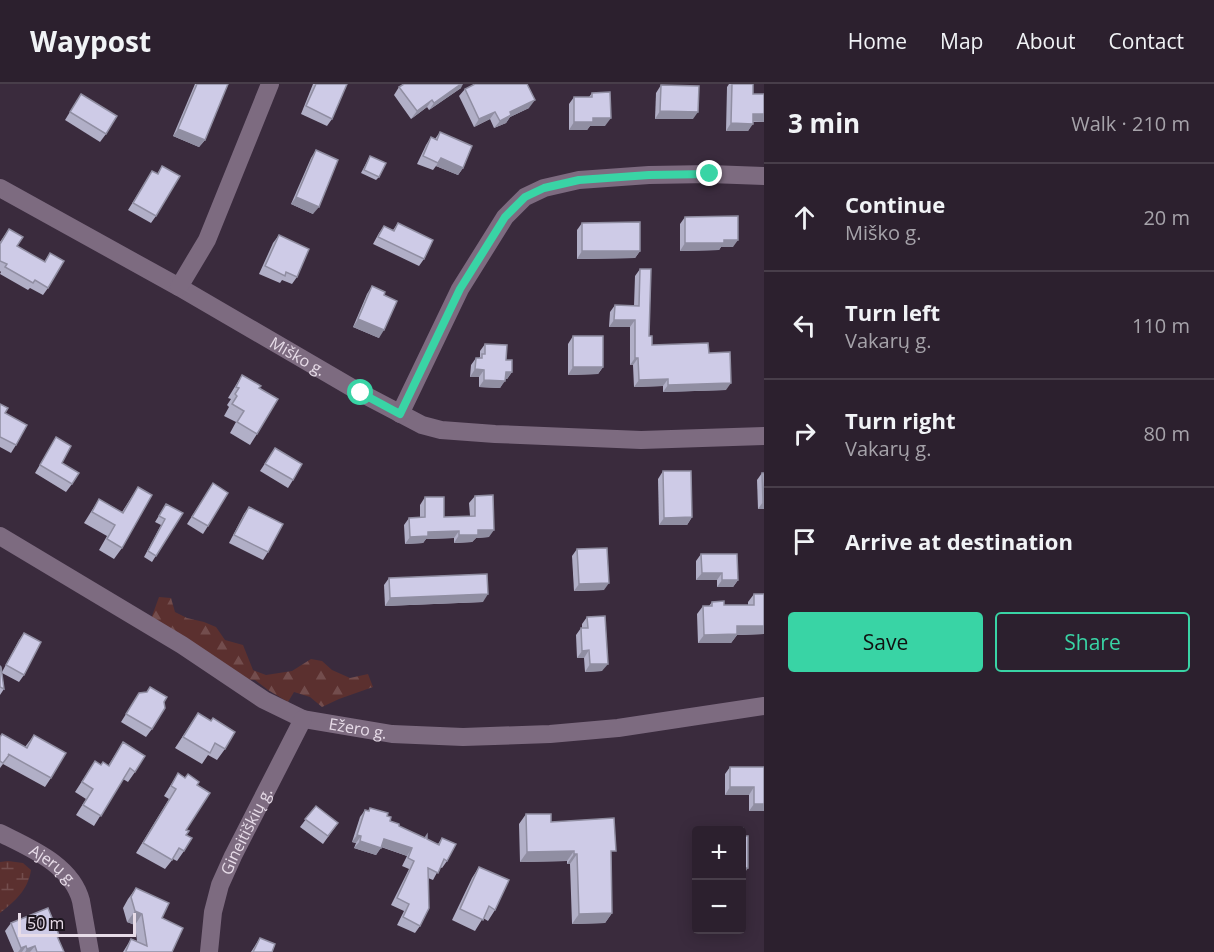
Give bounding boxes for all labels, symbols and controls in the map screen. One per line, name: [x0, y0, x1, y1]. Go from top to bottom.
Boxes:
text: Waypost: [30, 22, 151, 60]
text: Home: [848, 27, 907, 55]
text: Map: [940, 27, 983, 55]
text: About: [1016, 27, 1076, 55]
text: Contact: [1109, 27, 1184, 55]
text: 3 min: [788, 105, 860, 141]
text: Walk · 210 m: [1071, 110, 1190, 137]
route end: [696, 160, 722, 186]
text: Continue: [845, 189, 945, 219]
icon: ahead: [788, 201, 821, 234]
text: 20 m: [1143, 204, 1190, 231]
text: Miško g.: [845, 219, 921, 246]
text: Turn left: [845, 297, 940, 327]
icon: left: [788, 309, 821, 342]
text: 110 m: [1132, 312, 1190, 339]
text: Vakarų g.: [845, 327, 931, 354]
street label: Miško g.: [266, 331, 330, 381]
route start: [347, 379, 373, 405]
text: Turn right: [845, 405, 956, 435]
icon: right: [788, 417, 821, 450]
text: 80 m: [1143, 420, 1190, 447]
text: Vakarų g.: [845, 435, 931, 462]
icon: arrive: [788, 525, 821, 558]
text: Arrive at destination: [845, 526, 1073, 556]
button: Save: [788, 612, 983, 672]
button: Share: [995, 612, 1190, 672]
street label: Ežero g.: [327, 713, 389, 744]
street label: Gineitiškių g.: [215, 784, 277, 878]
map controls: [692, 826, 746, 934]
button: +: [692, 826, 746, 880]
street label: Ajerų g.: [26, 839, 83, 891]
button: −: [692, 880, 746, 934]
scale bar: [18, 910, 136, 938]
text: 50 m: [27, 912, 64, 934]

